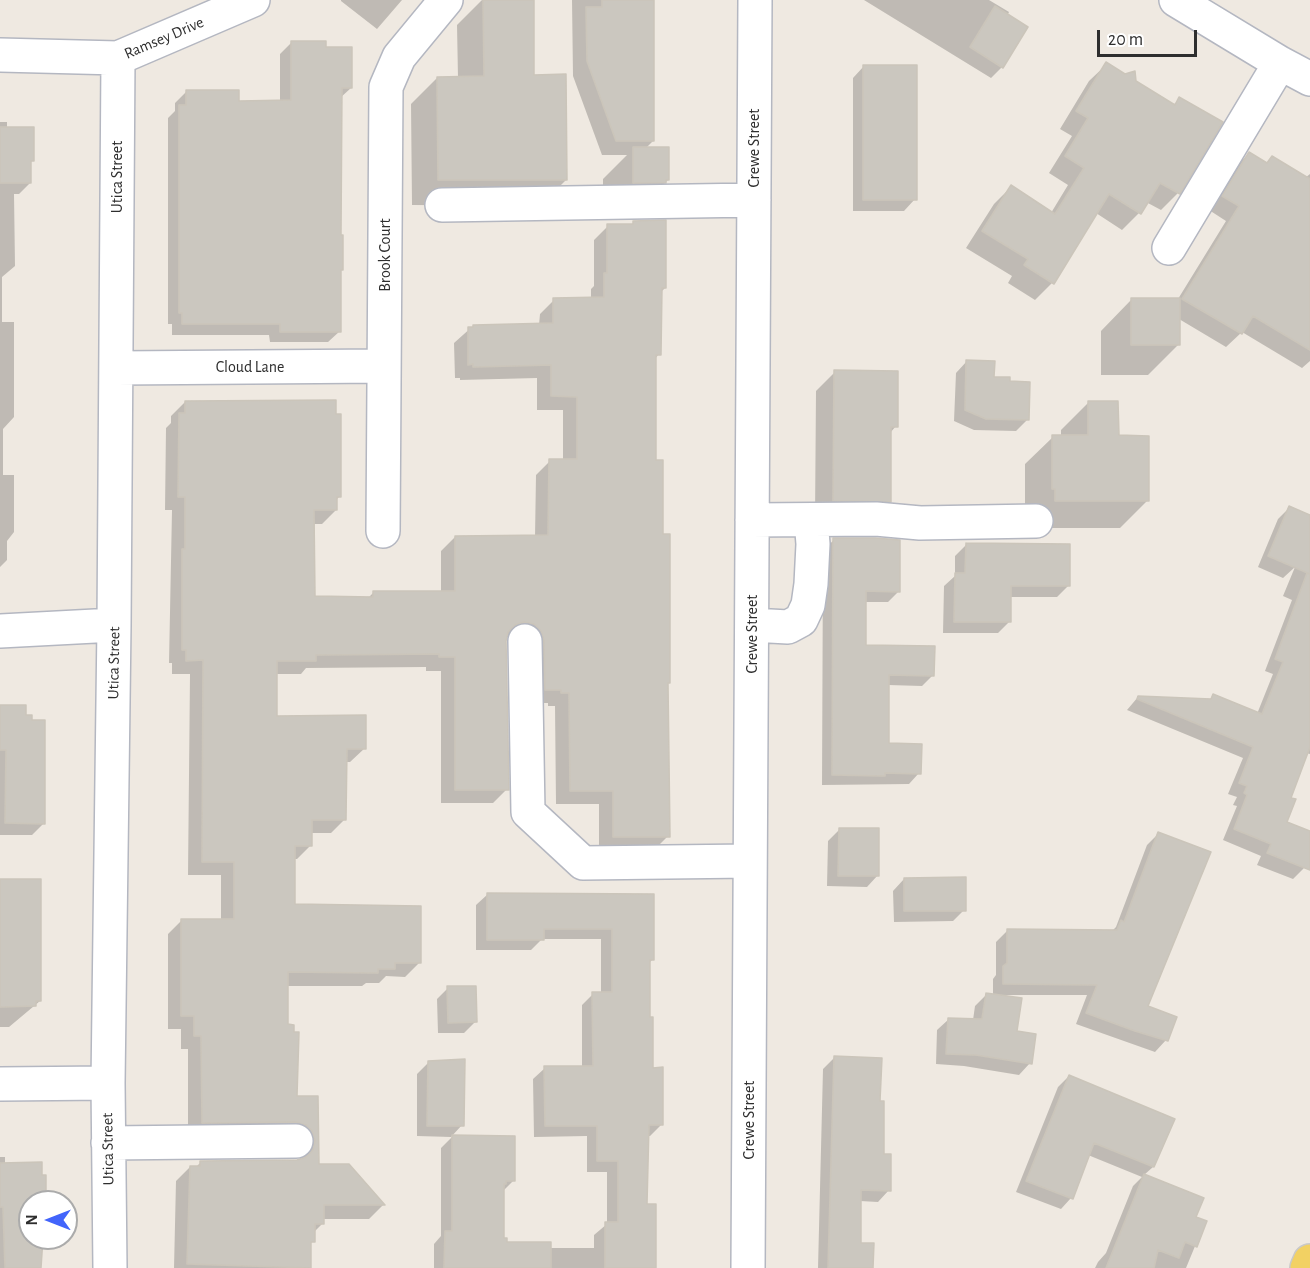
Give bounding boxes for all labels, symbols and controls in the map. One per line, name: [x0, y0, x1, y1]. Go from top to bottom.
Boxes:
street label: Ramsey Drive: [121, 13, 207, 63]
scale bar: [1100, 18, 1200, 56]
text: 20 m: [1108, 31, 1143, 49]
street label: Crewe Street: [744, 109, 764, 187]
street label: Utica Street: [107, 141, 127, 213]
street label: Brook Court: [375, 218, 395, 292]
street label: Cloud Lane: [216, 357, 284, 377]
street label: Crewe Street: [742, 595, 762, 673]
street label: Utica Street: [104, 626, 124, 700]
street label: Crewe Street: [739, 1081, 759, 1159]
street label: Utica Street: [98, 1112, 118, 1186]
north arrow: [18, 1190, 78, 1250]
text: N: [24, 1214, 40, 1226]

